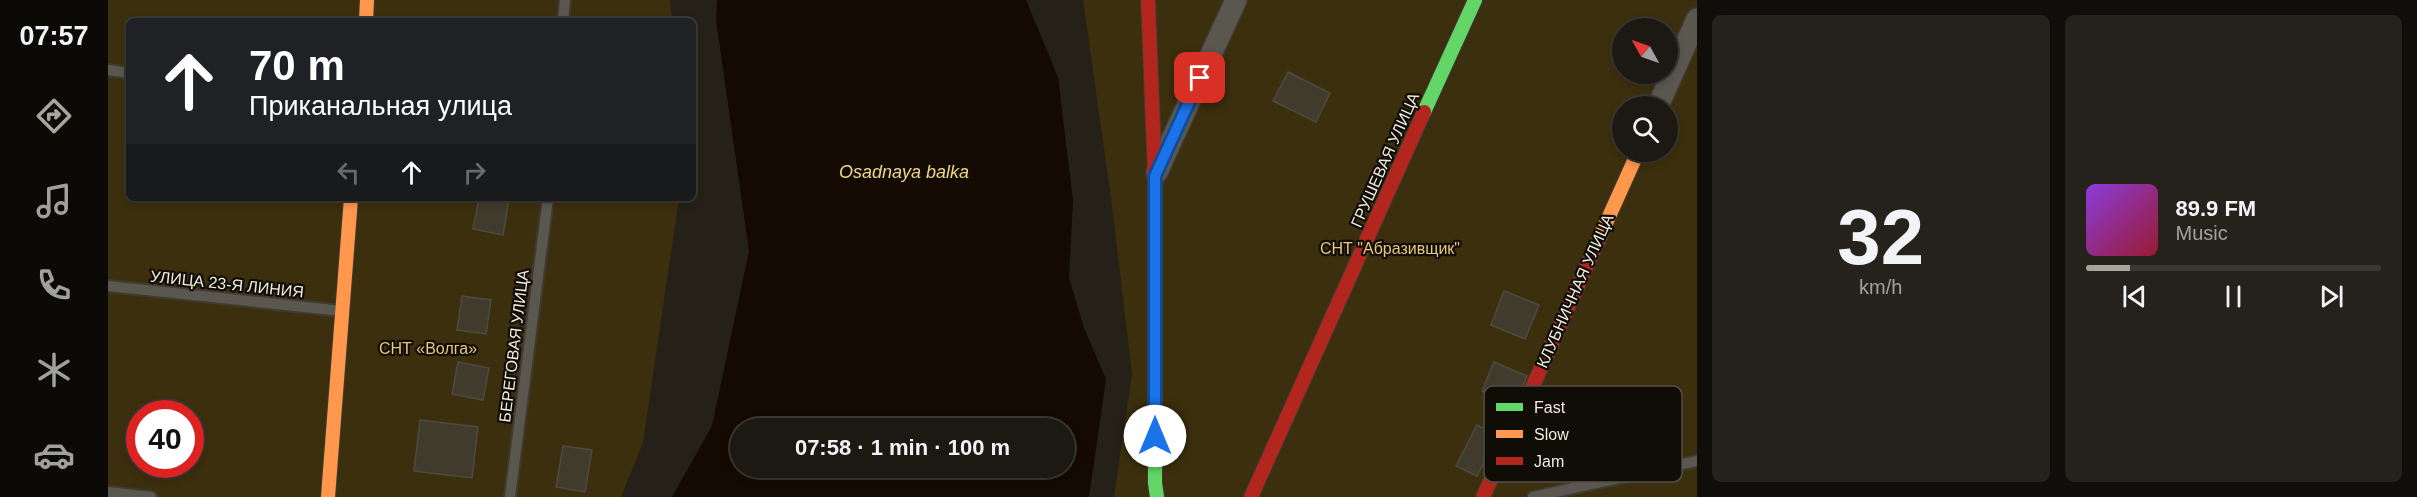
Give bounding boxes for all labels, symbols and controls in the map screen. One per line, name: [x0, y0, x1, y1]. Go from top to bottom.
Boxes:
north arrow: [1612, 18, 1678, 84]
map controls: [1612, 18, 1678, 162]
text: 07:57: [19, 21, 89, 51]
icon: ahead: [150, 42, 228, 120]
text: 70 m: [249, 42, 345, 89]
pin: [1174, 52, 1225, 103]
icon: arrive: [1183, 61, 1216, 94]
street label: ГРУШЕВАЯ УЛИЦА: [1348, 90, 1422, 230]
text: Приканальная улица: [249, 91, 512, 121]
icon: directions: [33, 95, 75, 137]
button: search: [1612, 96, 1678, 162]
icon: left: [332, 156, 365, 189]
icon: ahead: [395, 156, 428, 189]
icon: right: [458, 156, 491, 189]
water label: Osadnaya balka: [839, 162, 969, 182]
icon: music: [33, 180, 75, 222]
text: 32: [1837, 193, 1924, 281]
text: 89.9 FM: [2176, 196, 2256, 221]
street label: КЛУБНИЧНАЯ УЛИЦА: [1533, 211, 1617, 371]
text: Music: [2176, 222, 2228, 244]
park label: СНТ "Абразивщик": [1320, 240, 1460, 257]
icon: phone: [33, 264, 75, 306]
street label: УЛИЦА 23-Я ЛИНИЯ: [149, 267, 305, 301]
street label: БЕРЕГОВАЯ УЛИЦА: [496, 268, 532, 423]
text: km/h: [1859, 276, 1902, 298]
icon: previous: [2118, 280, 2151, 313]
icon: pause: [2217, 280, 2250, 313]
icon: next: [2315, 280, 2348, 313]
park label: СНТ «Волга»: [379, 340, 477, 357]
icon: climate: [33, 349, 75, 391]
legend: [1484, 386, 1682, 482]
text: Fast: [1534, 399, 1566, 416]
speed limit sign: 40: [126, 400, 204, 478]
position arrow: [1123, 404, 1187, 468]
text: Slow: [1534, 426, 1569, 443]
icon: car: [33, 434, 75, 476]
text: 07:58 · 1 min · 100 m: [795, 435, 1010, 460]
text: Jam: [1534, 453, 1564, 470]

